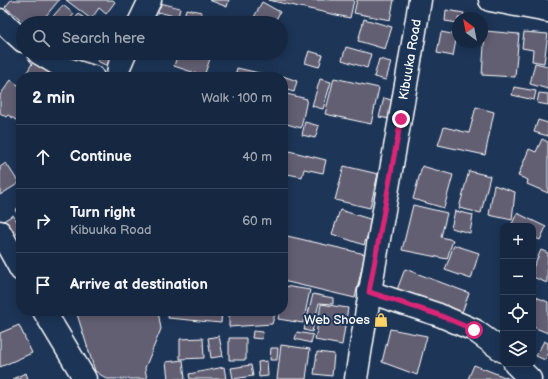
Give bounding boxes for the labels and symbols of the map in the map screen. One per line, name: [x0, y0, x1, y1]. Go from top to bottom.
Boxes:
north arrow: [452, 12, 488, 48]
street label: Kibuuka Road: [396, 18, 425, 101]
route end: [392, 110, 410, 128]
place label: Web Shoes: [304, 312, 371, 328]
shop icon: Web Shoes: [373, 312, 389, 328]
route start: [465, 321, 483, 339]

